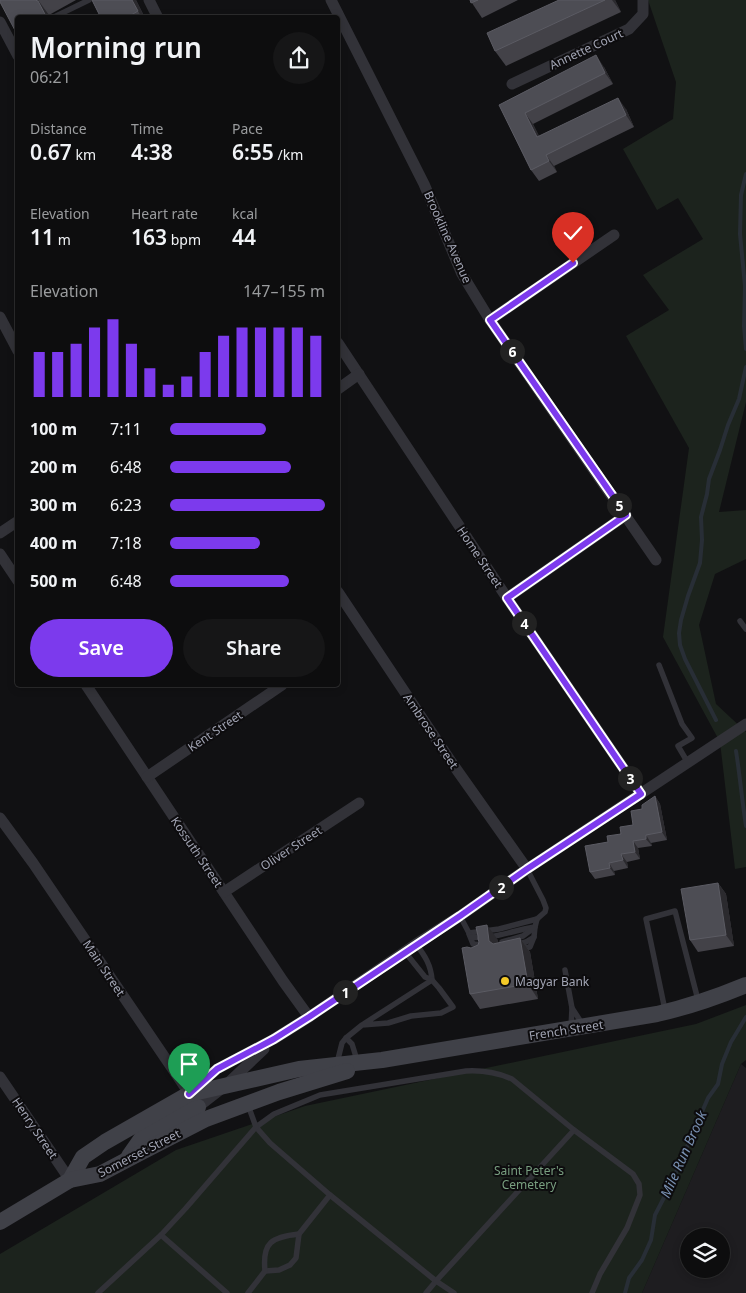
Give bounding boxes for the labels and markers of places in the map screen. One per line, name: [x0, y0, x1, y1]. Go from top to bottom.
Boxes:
pin: [552, 212, 594, 263]
pin: 6: [500, 338, 524, 364]
pin: 5: [606, 492, 632, 518]
pin: 4: [512, 610, 536, 636]
pin: 3: [618, 766, 642, 790]
pin: 2: [488, 874, 514, 900]
place label: Magyar Bank: [515, 973, 590, 990]
marker: Magyar Bank: [499, 975, 511, 987]
pin: 1: [332, 980, 358, 1004]
pin: [168, 1043, 210, 1094]

